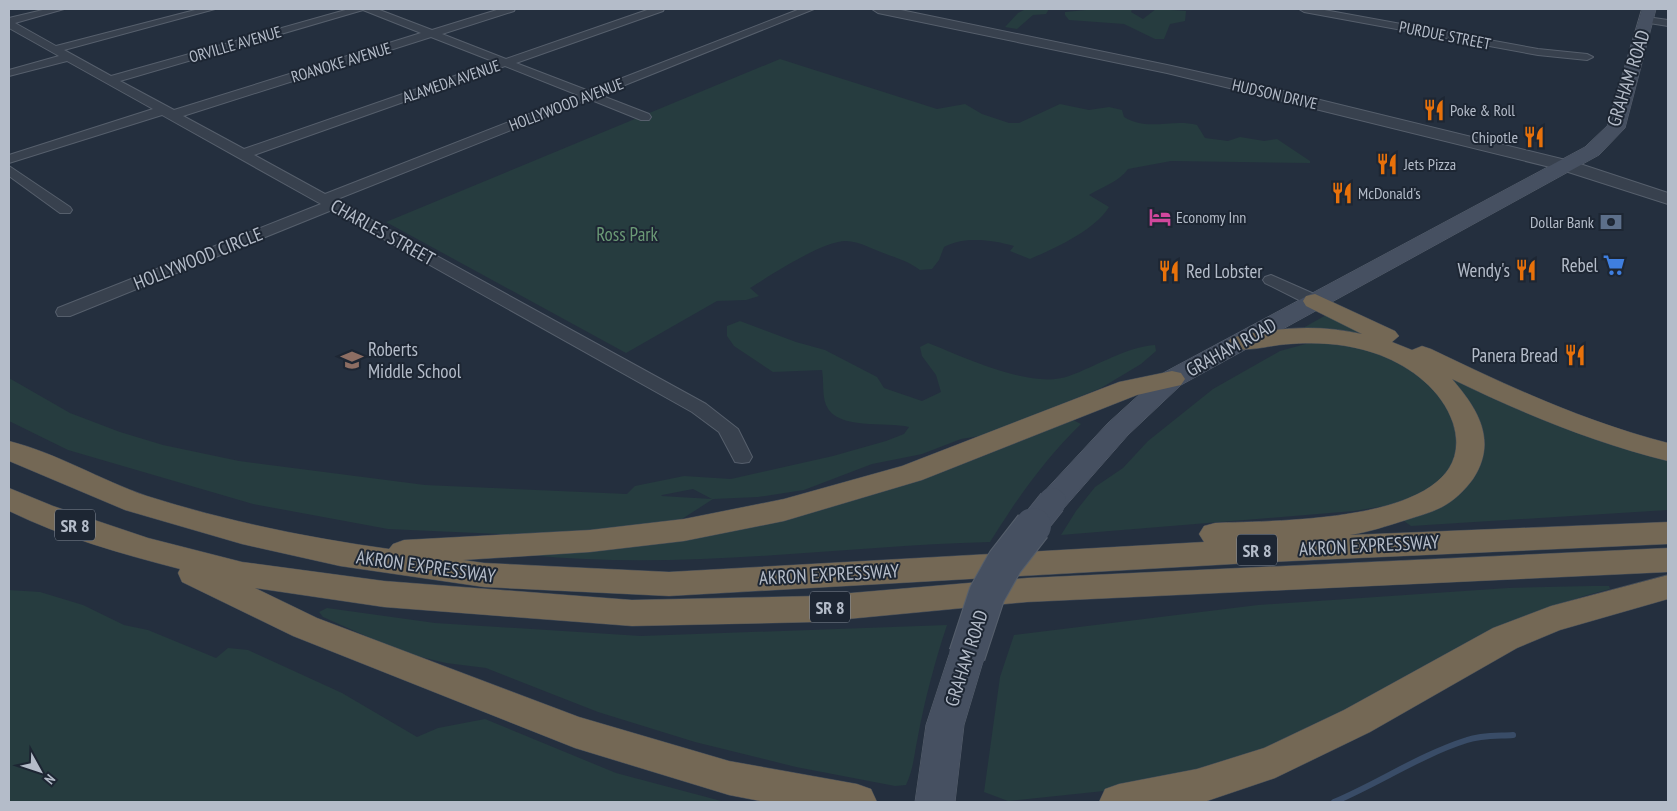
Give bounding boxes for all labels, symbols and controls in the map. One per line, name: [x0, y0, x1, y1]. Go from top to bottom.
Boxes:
street label: PURDUE STREET: [1398, 16, 1492, 54]
street label: ORVILLE AVENUE: [187, 21, 284, 67]
street label: GRAHAM ROAD: [1601, 27, 1655, 129]
street label: ROANOKE AVENUE: [289, 37, 393, 87]
street label: ALAMEDA AVENUE: [400, 55, 503, 107]
street label: HOLLYWOOD AVENUE: [506, 73, 626, 135]
street label: HUDSON DRIVE: [1230, 74, 1320, 114]
restaurant icon: Poke & Roll: [1421, 97, 1447, 123]
place label: Poke & Roll: [1450, 100, 1515, 120]
restaurant icon: Chipotle: [1521, 124, 1547, 150]
place label: Chipotle: [1472, 127, 1518, 147]
restaurant icon: Jets Pizza: [1374, 151, 1400, 177]
place label: Jets Pizza: [1403, 154, 1456, 174]
restaurant icon: McDonald's: [1329, 180, 1355, 206]
place label: McDonald's: [1358, 183, 1421, 203]
street label: CHARLES STREET: [327, 193, 440, 271]
hotel icon: Economy Inn: [1147, 204, 1173, 230]
place label: Economy Inn: [1176, 207, 1246, 227]
bank icon: Dollar Bank: [1598, 209, 1624, 235]
place label: Dollar Bank: [1530, 212, 1595, 232]
street label: HOLLYWOOD CIRCLE: [130, 221, 266, 295]
park label: Ross Park: [596, 222, 658, 246]
supermarket icon: Rebel: [1601, 252, 1627, 278]
place label: Rebel: [1561, 253, 1599, 277]
restaurant icon: Wendy's: [1513, 257, 1539, 283]
restaurant icon: Red Lobster: [1156, 258, 1182, 284]
place label: Wendy's: [1457, 258, 1510, 282]
place label: Red Lobster: [1186, 259, 1263, 283]
street label: GRAHAM ROAD: [1181, 312, 1281, 382]
place label: Roberts Middle School: [368, 337, 462, 383]
restaurant icon: Panera Bread: [1562, 342, 1588, 368]
place label: Panera Bread: [1471, 343, 1558, 367]
school or university icon: Roberts Middle School: [339, 347, 365, 373]
road number: SR 8: [55, 510, 95, 540]
street label: AKRON EXPRESSWAY: [1298, 529, 1440, 561]
road number: SR 8: [1237, 534, 1277, 566]
street label: AKRON EXPRESSWAY: [355, 544, 497, 588]
street label: AKRON EXPRESSWAY: [758, 558, 900, 590]
road number: SR 8: [810, 592, 850, 622]
street label: GRAHAM ROAD: [939, 607, 993, 709]
north arrow: [15, 746, 65, 796]
text: N: [41, 771, 59, 788]

